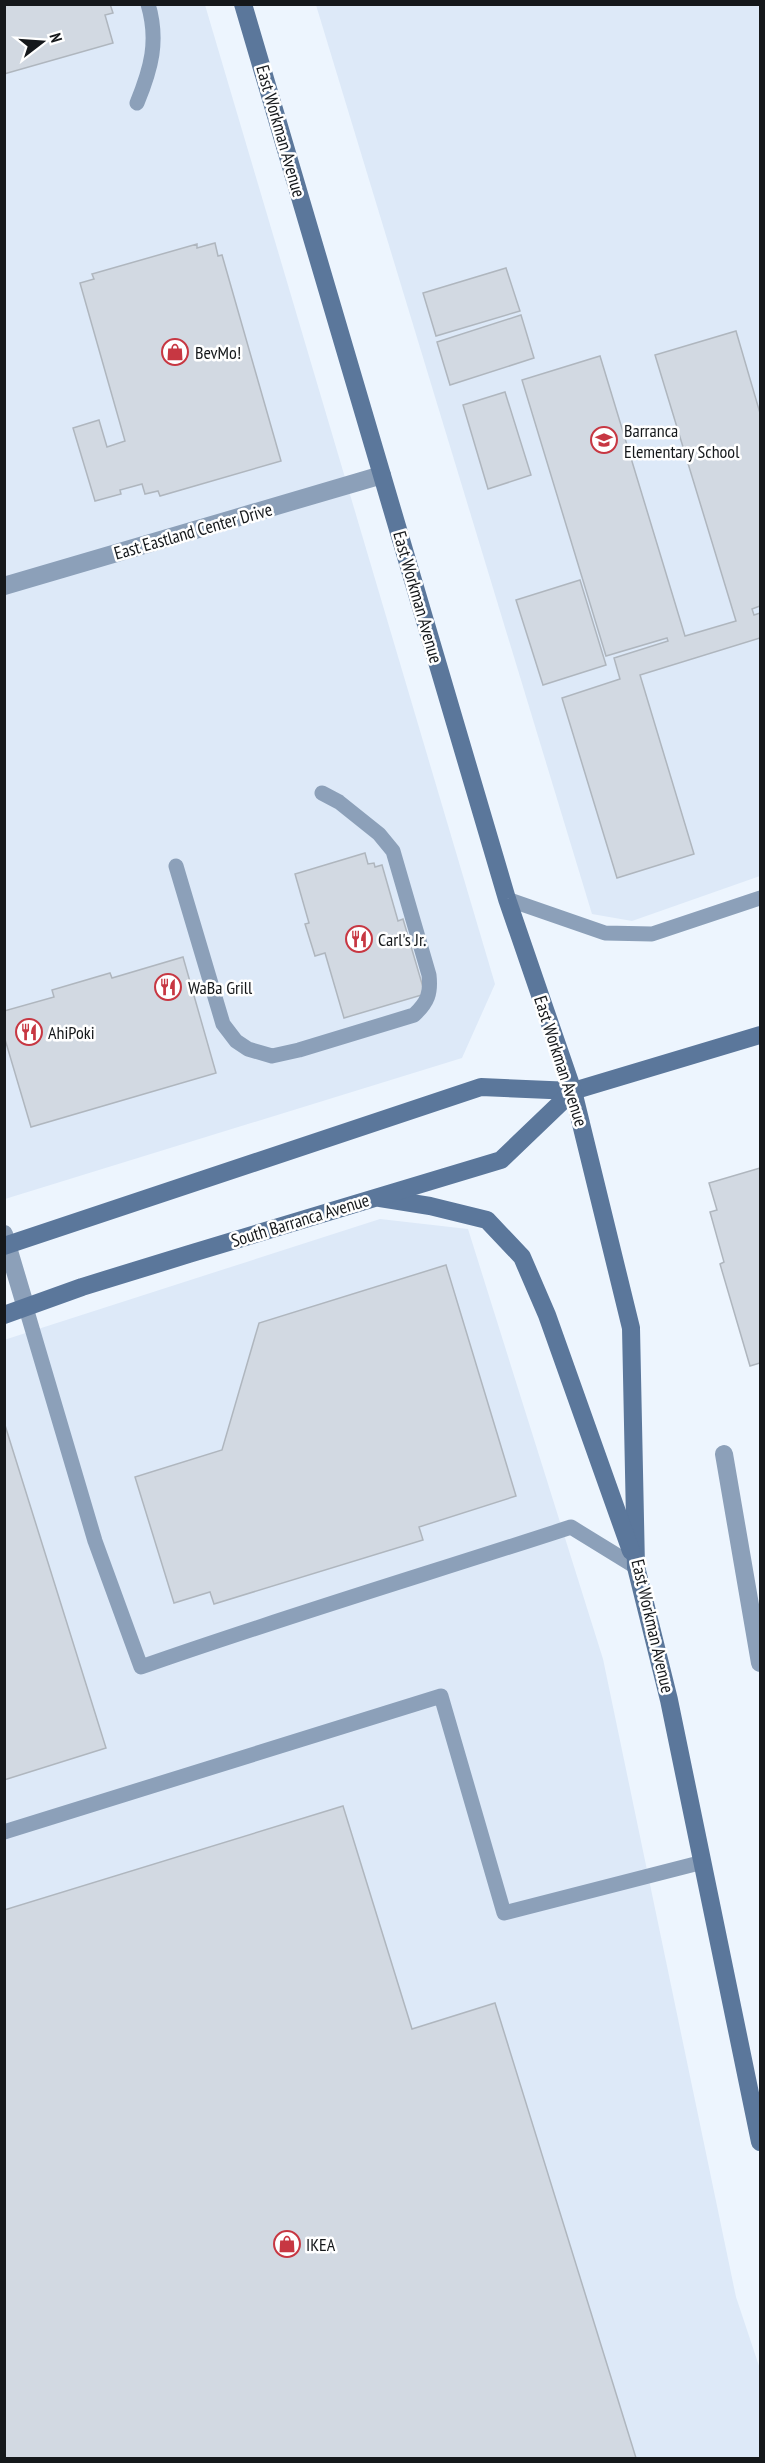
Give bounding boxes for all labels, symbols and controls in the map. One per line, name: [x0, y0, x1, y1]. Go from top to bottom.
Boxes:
north arrow: [12, 12, 72, 72]
text: N: [46, 31, 67, 45]
street label: East Workman Avenue: [251, 62, 311, 200]
shop icon: BevMo!: [160, 337, 190, 367]
place label: BevMo!: [195, 341, 241, 364]
place label: Barranca Elementary School: [624, 419, 740, 463]
school or university icon: Barranca Elementary School: [589, 425, 619, 455]
street label: East Eastland Center Drive: [111, 497, 275, 565]
street label: East Workman Avenue: [388, 528, 448, 666]
restaurant icon: Carl's Jr.: [344, 924, 374, 954]
place label: Carl's Jr.: [378, 928, 426, 951]
restaurant icon: WaBa Grill: [153, 972, 183, 1002]
place label: WaBa Grill: [188, 976, 253, 999]
street label: East Workman Avenue: [529, 993, 593, 1129]
restaurant icon: AhiPoki: [14, 1017, 44, 1047]
place label: AhiPoki: [48, 1021, 95, 1044]
street label: South Barranca Avenue: [228, 1188, 372, 1252]
street label: East Workman Avenue: [626, 1557, 680, 1695]
shop icon: IKEA: [272, 2229, 302, 2259]
place label: IKEA: [306, 2233, 336, 2256]

